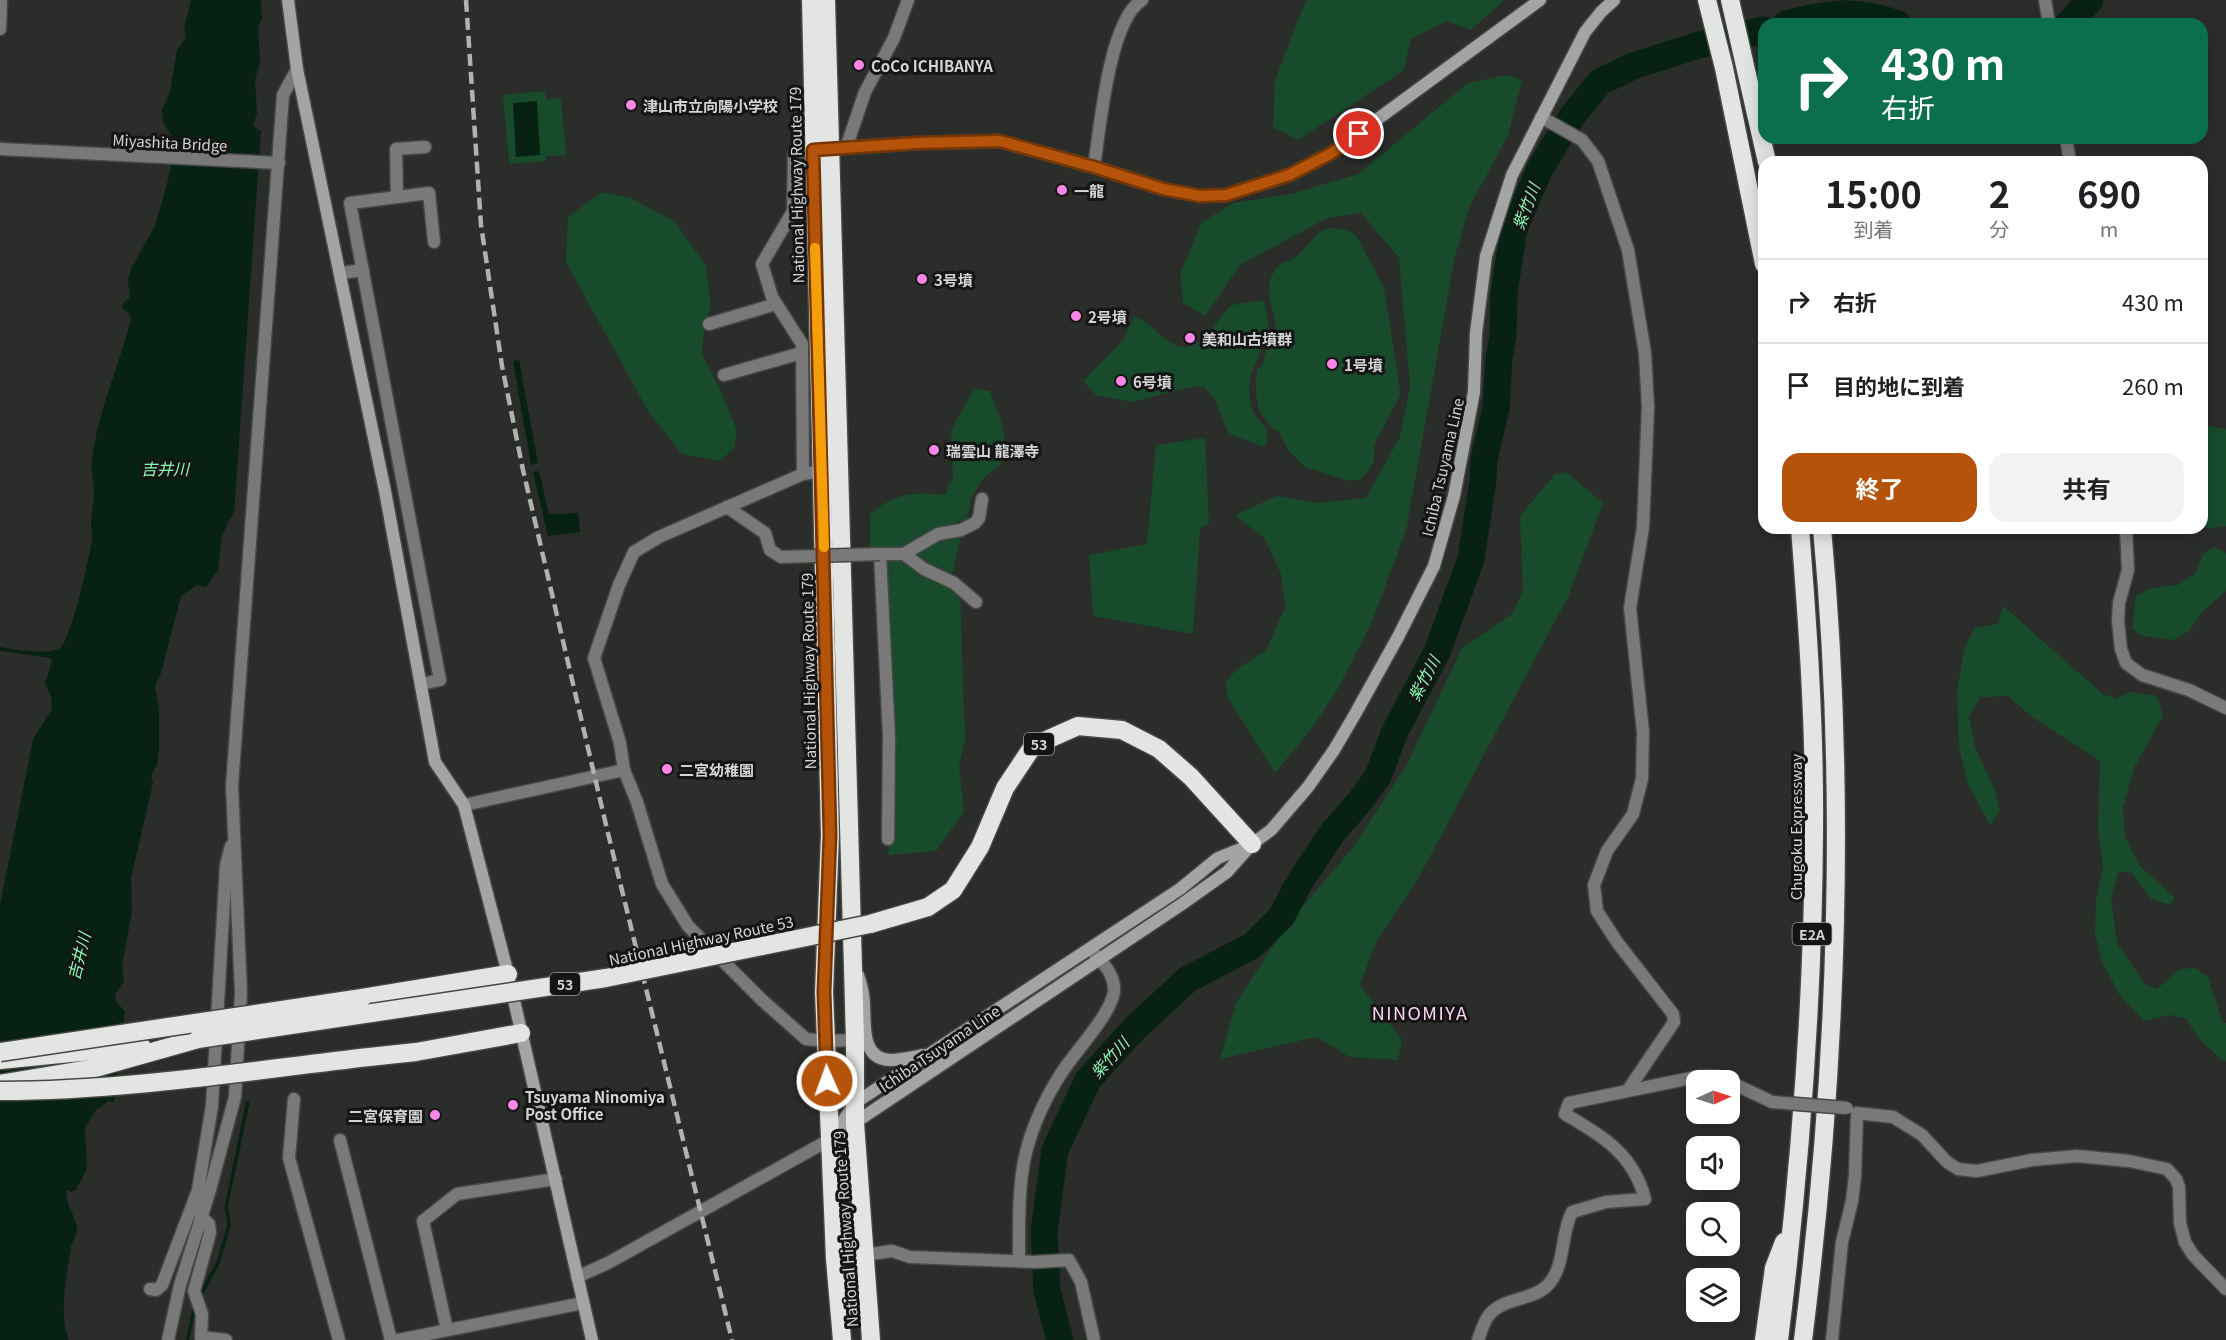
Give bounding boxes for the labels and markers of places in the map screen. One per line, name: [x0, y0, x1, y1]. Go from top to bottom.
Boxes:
place label: CoCo ICHIBANYA: [871, 55, 993, 76]
marker: CoCo ICHIBANYA: [852, 58, 866, 72]
place label: 津山市立向陽小学校: [643, 95, 778, 116]
marker: 津山市立向陽小学校: [624, 98, 638, 112]
pin: [1333, 108, 1384, 159]
place label: 一龍: [1074, 180, 1104, 201]
marker: 一龍: [1055, 183, 1069, 197]
place label: 3号墳: [934, 269, 973, 290]
marker: 3号墳: [915, 272, 929, 286]
place label: 2号墳: [1088, 306, 1127, 327]
marker: 2号墳: [1069, 309, 1083, 323]
place label: 美和山古墳群: [1202, 328, 1292, 349]
marker: 美和山古墳群: [1183, 331, 1197, 345]
place label: 1号墳: [1344, 354, 1383, 375]
marker: 1号墳: [1325, 357, 1339, 371]
place label: 6号墳: [1133, 371, 1172, 392]
marker: 6号墳: [1114, 374, 1128, 388]
place label: 瑞雲山 龍澤寺: [946, 440, 1039, 461]
marker: 瑞雲山 龍澤寺: [927, 443, 941, 457]
place label: 二宮幼稚園: [679, 759, 754, 780]
marker: 二宮幼稚園: [660, 762, 674, 776]
place label: Tsuyama Ninomiya Post Office: [525, 1086, 665, 1124]
marker: Tsuyama Ninomiya Post Office: [506, 1098, 520, 1112]
place label: 二宮保育園: [348, 1105, 423, 1126]
marker: 二宮保育園: [428, 1108, 442, 1122]

